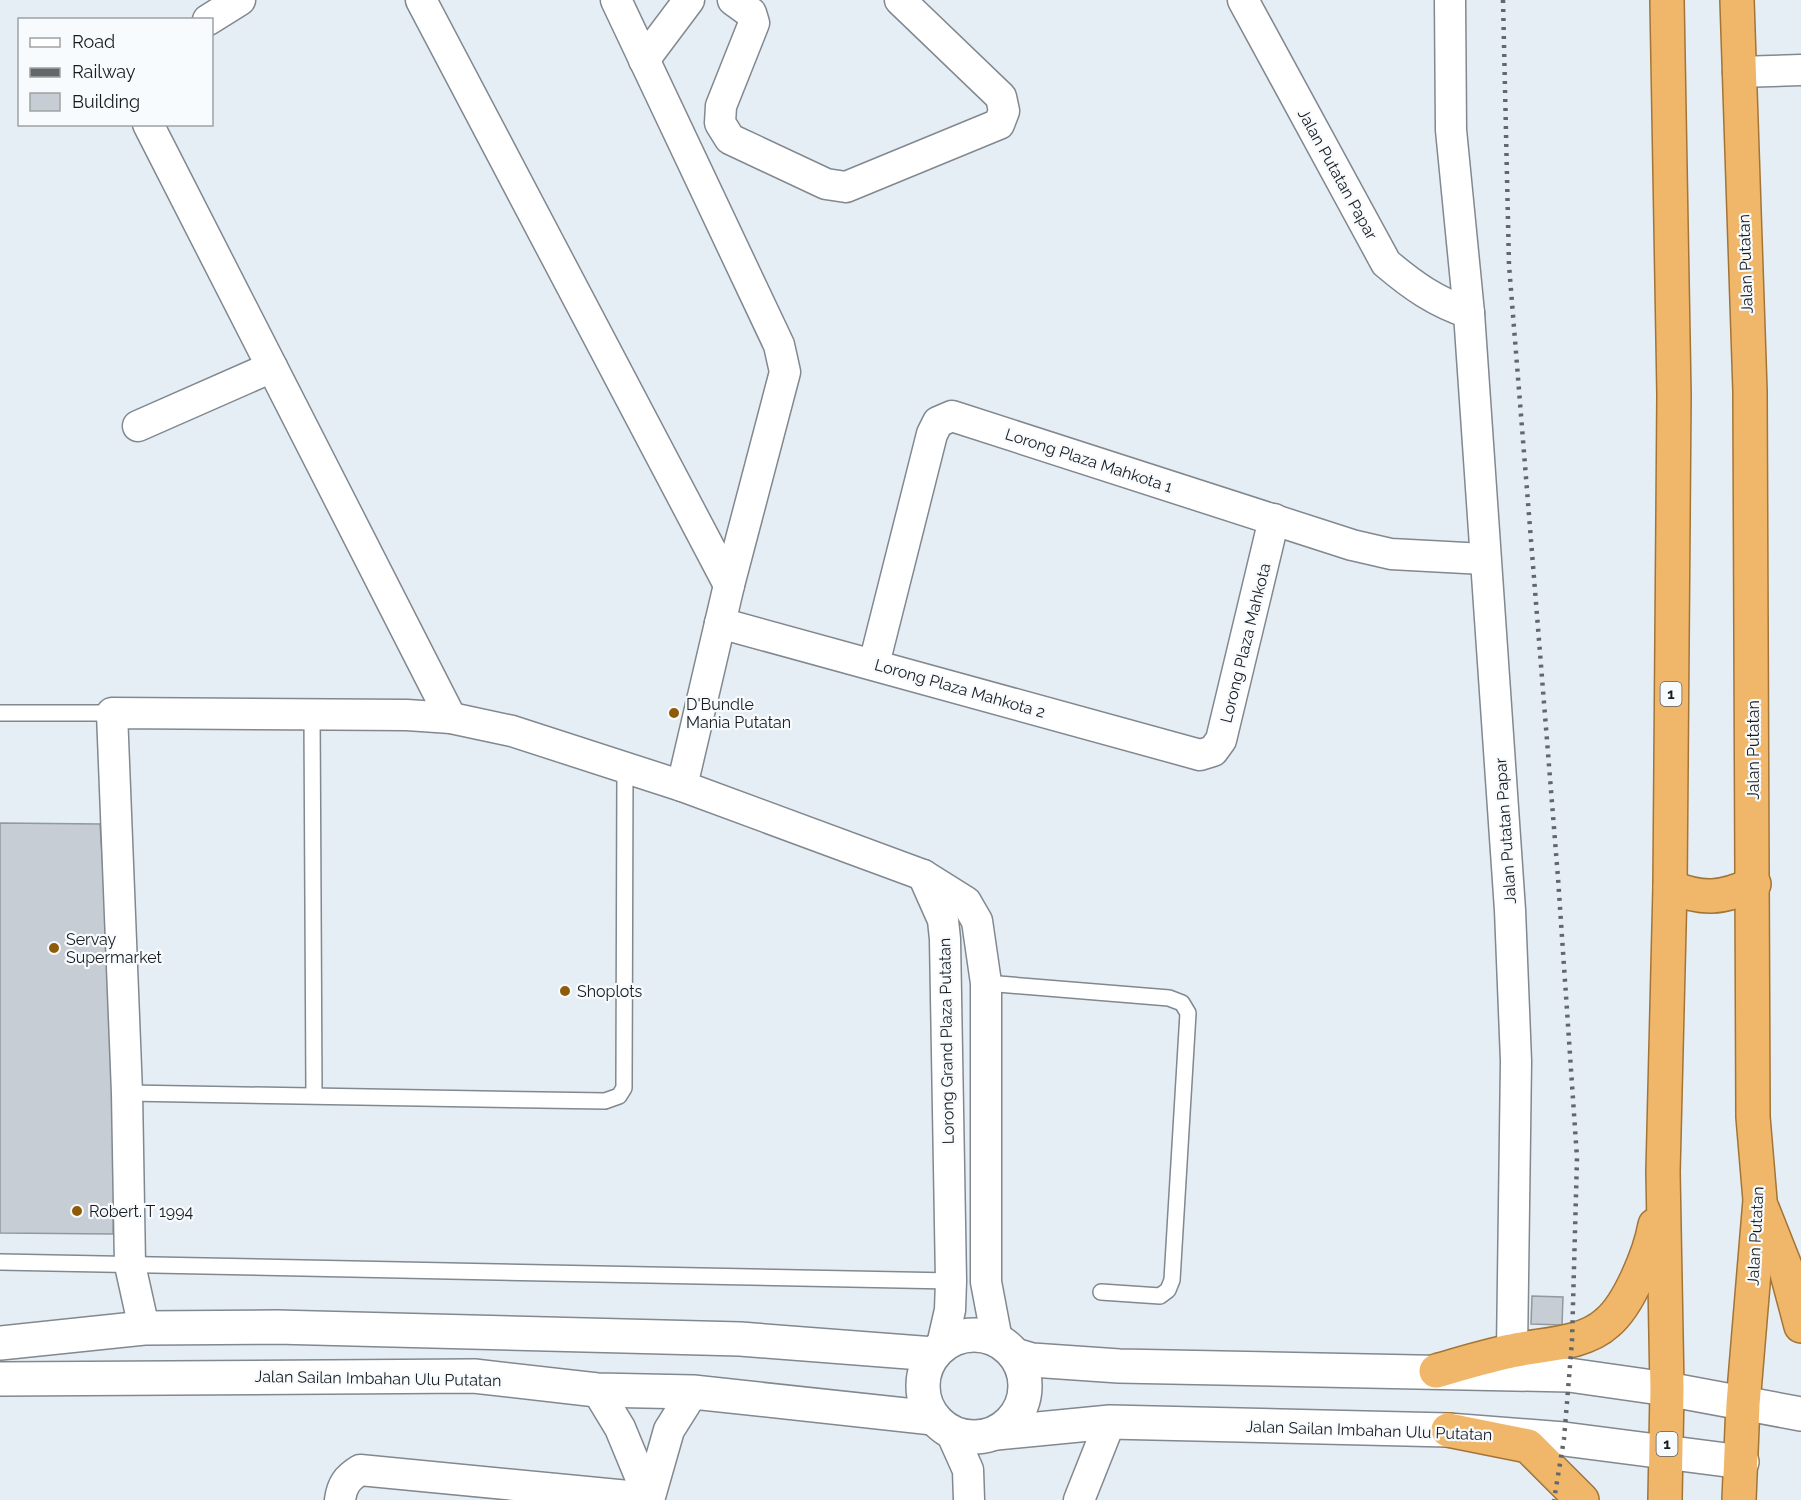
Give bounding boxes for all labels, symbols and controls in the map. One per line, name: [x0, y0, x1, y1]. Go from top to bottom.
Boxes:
legend: [18, 18, 213, 126]
text: Road: [72, 31, 115, 52]
text: Railway: [72, 61, 136, 82]
text: Building: [72, 91, 140, 112]
street label: Jalan Putatan Papar: [1294, 106, 1382, 243]
street label: Jalan Putatan: [1734, 214, 1757, 314]
street label: Lorong Plaza Mahkota 1: [1003, 424, 1175, 497]
street label: Lorong Plaza Mahkota: [1216, 561, 1275, 725]
street label: Lorong Plaza Mahkota 2: [872, 655, 1047, 722]
road number: 1: [1660, 682, 1682, 706]
place label: D'Bundle Mania Putatan: [686, 695, 791, 732]
street label: Jalan Putatan: [1744, 700, 1763, 800]
marker: D'Bundle Mania Putatan: [667, 706, 681, 720]
street label: Jalan Putatan Papar: [1491, 757, 1520, 905]
place label: Servay Supermarket: [66, 930, 163, 967]
street label: Lorong Grand Plaza Putatan: [935, 938, 958, 1144]
marker: Servay Supermarket: [47, 941, 61, 955]
place label: Shoplots: [577, 982, 643, 1001]
marker: Shoplots: [558, 984, 572, 998]
street label: Jalan Putatan: [1743, 1186, 1768, 1286]
place label: Robert. T 1994: [89, 1202, 194, 1221]
marker: Robert. T 1994: [70, 1204, 84, 1218]
street label: Jalan Sailan Imbahan Ulu Putatan: [255, 1367, 501, 1390]
street label: Jalan Sailan Imbahan Ulu Putatan: [1245, 1417, 1493, 1444]
road number: 1: [1656, 1432, 1678, 1456]

